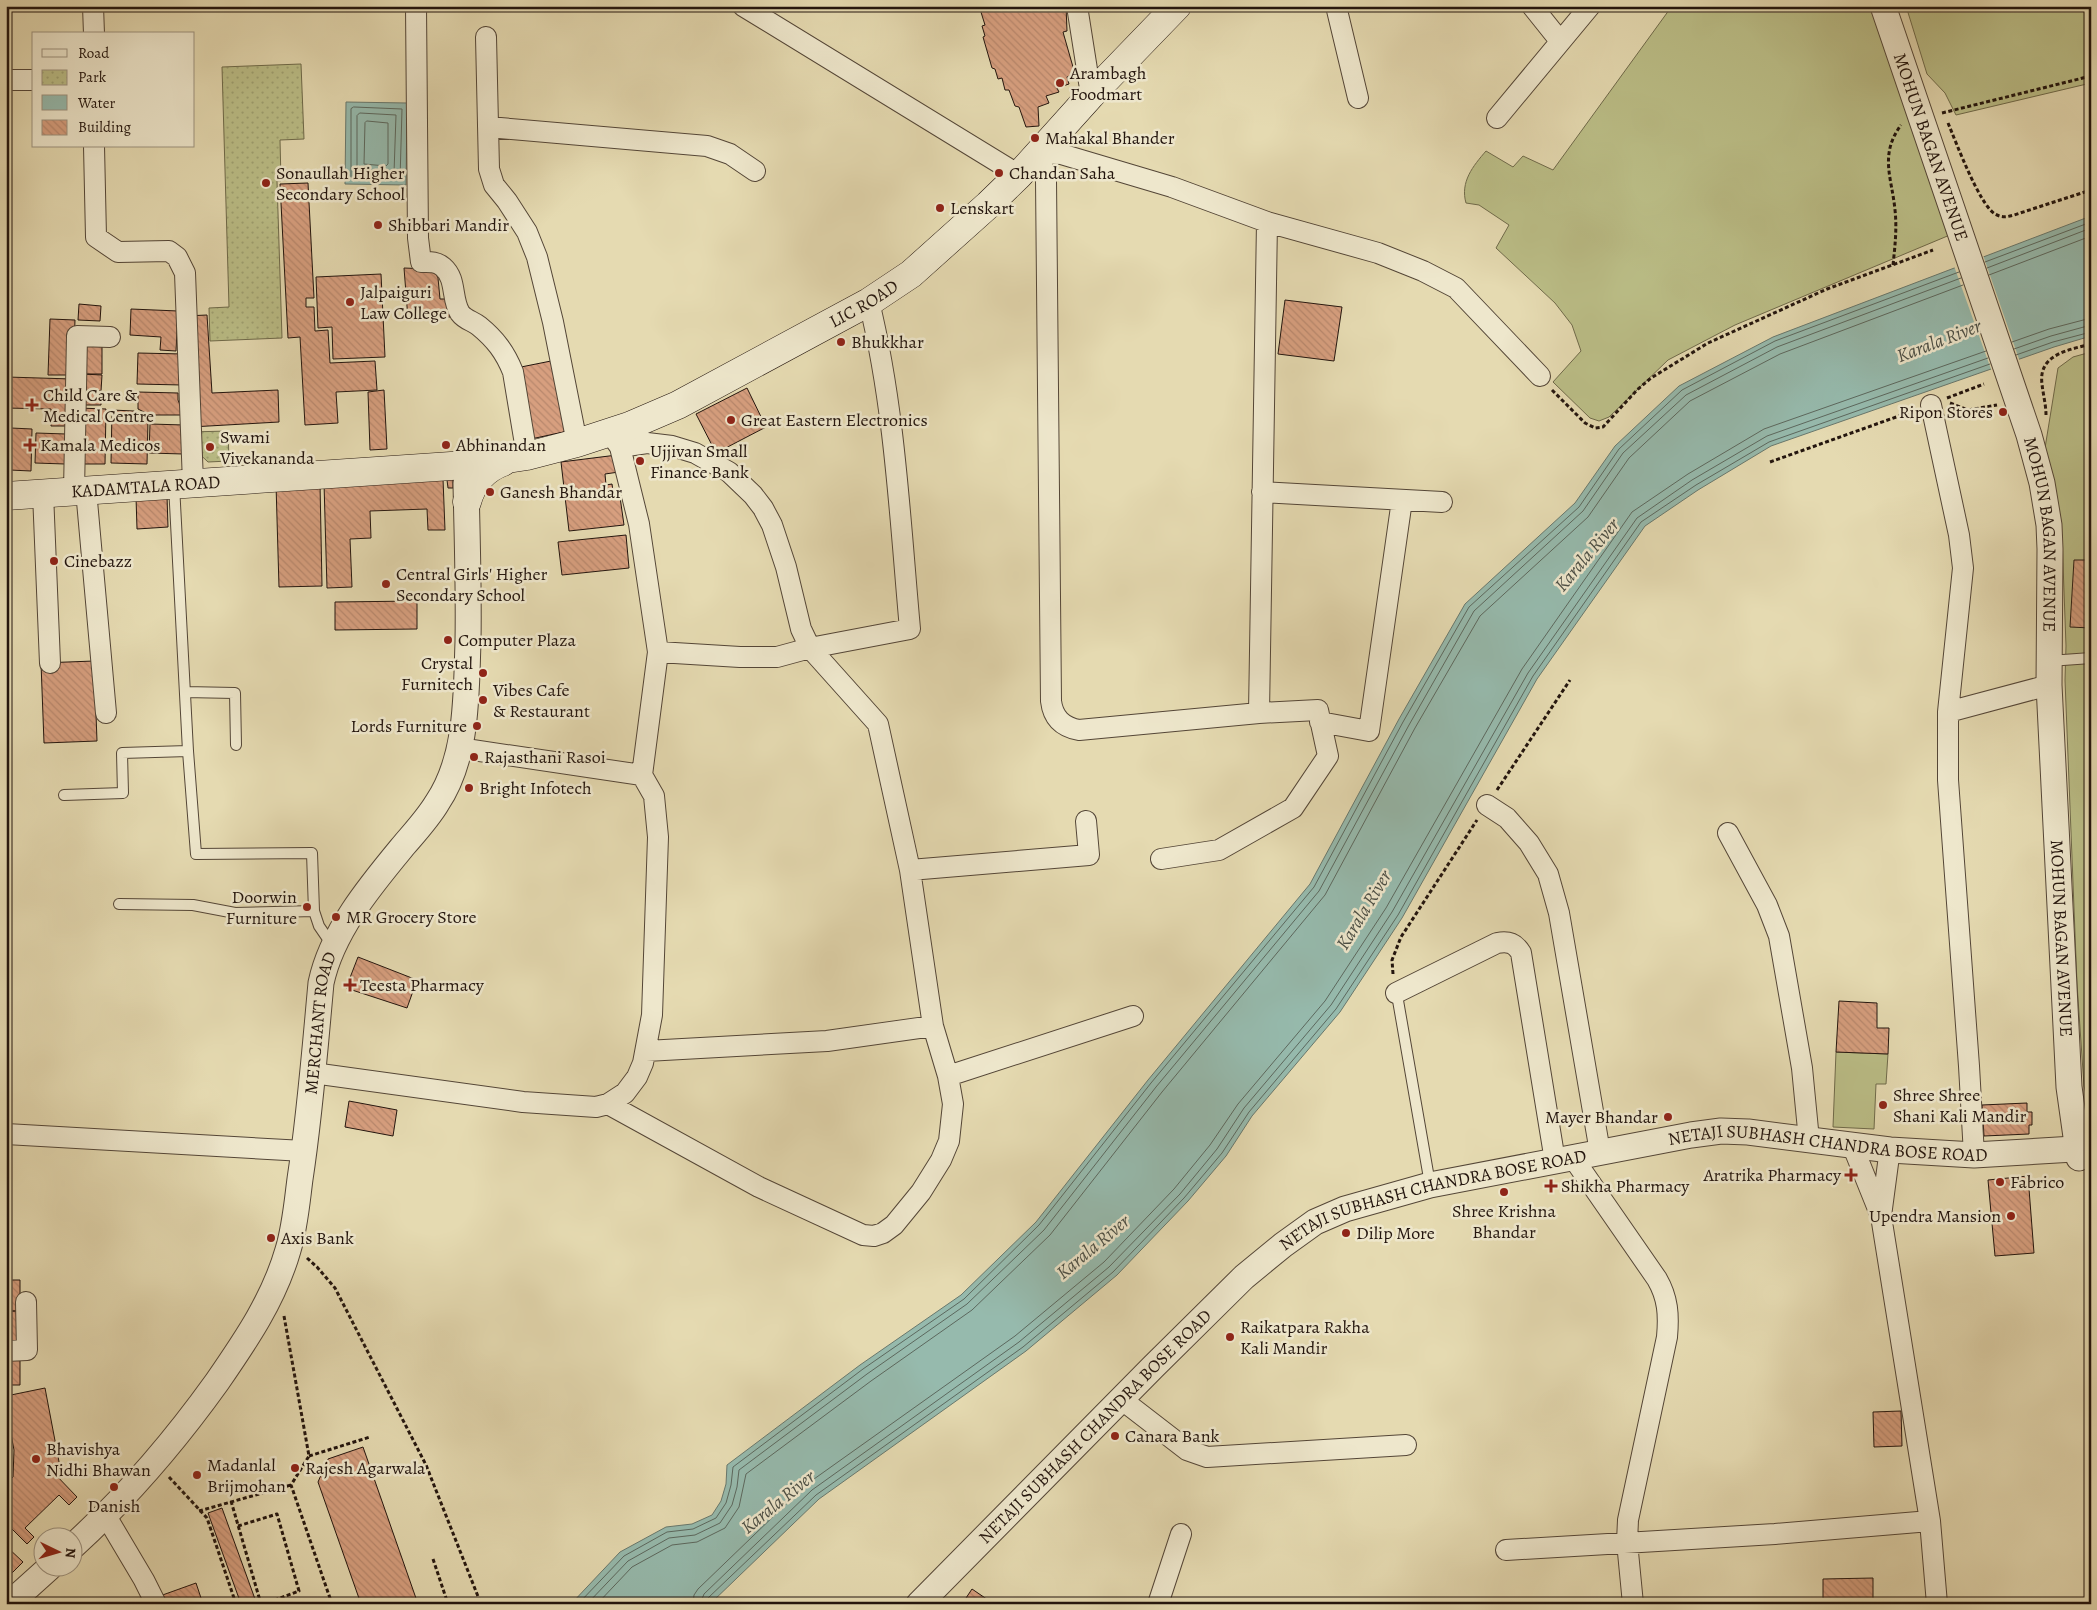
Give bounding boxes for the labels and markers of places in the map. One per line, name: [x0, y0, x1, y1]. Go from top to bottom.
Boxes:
place label: Arambagh Foodmart: [1069, 61, 1147, 106]
marker: Arambagh Foodmart: [1054, 77, 1066, 89]
place label: Mahakal Bhander: [1045, 126, 1175, 150]
marker: Mahakal Bhander: [1029, 132, 1041, 144]
place label: Sonaullah Higher Secondary School: [276, 161, 406, 206]
place label: Chandan Saha: [1009, 161, 1116, 185]
marker: Chandan Saha: [993, 167, 1005, 179]
marker: Sonaullah Higher Secondary School: [260, 177, 272, 189]
place label: Lenskart: [950, 196, 1014, 220]
marker: Lenskart: [934, 202, 946, 214]
place label: Shibbari Mandir: [388, 213, 509, 237]
marker: Shibbari Mandir: [372, 219, 384, 231]
place label: Jalpaiguri Law College: [360, 280, 447, 325]
marker: Jalpaiguri Law College: [344, 296, 356, 308]
place label: Bhukkhar: [851, 330, 924, 354]
marker: Bhukkhar: [835, 336, 847, 348]
place label: Child Care & Medical Centre: [43, 383, 154, 428]
marker: Child Care & Medical Centre: [25, 398, 39, 412]
place label: Ripon Stores: [1899, 400, 1993, 424]
marker: Ripon Stores: [1997, 406, 2009, 418]
place label: Great Eastern Electronics: [741, 408, 928, 432]
marker: Great Eastern Electronics: [725, 414, 737, 426]
place label: Swami Vivekananda: [219, 425, 315, 470]
place label: Kamala Medicos: [40, 433, 160, 457]
place label: Abhinandan: [455, 433, 546, 457]
marker: Kamala Medicos: [24, 439, 36, 451]
marker: Abhinandan: [440, 439, 452, 451]
place label: Ujjivan Small Finance Bank: [650, 439, 749, 484]
marker: Swami Vivekananda: [204, 441, 216, 453]
marker: Ujjivan Small Finance Bank: [634, 455, 646, 467]
place label: Ganesh Bhandar: [500, 480, 622, 504]
marker: Ganesh Bhandar: [484, 486, 496, 498]
place label: Cinebazz: [64, 549, 132, 573]
marker: Cinebazz: [48, 555, 60, 567]
place label: Central Girls' Higher Secondary School: [396, 562, 548, 607]
marker: Central Girls' Higher Secondary School: [380, 578, 392, 590]
place label: Computer Plaza: [458, 628, 577, 652]
marker: Computer Plaza: [442, 634, 454, 646]
place label: Crystal Furnitech: [401, 651, 474, 696]
marker: Crystal Furnitech: [477, 667, 489, 679]
place label: Vibes Cafe & Restaurant: [492, 678, 590, 723]
marker: Vibes Cafe & Restaurant: [477, 694, 489, 706]
place label: Lords Furniture: [350, 714, 467, 738]
marker: Lords Furniture: [471, 720, 483, 732]
place label: Rajasthani Rasoi: [484, 745, 606, 769]
marker: Rajasthani Rasoi: [468, 751, 480, 763]
place label: Bright Infotech: [479, 776, 592, 800]
marker: Bright Infotech: [463, 782, 475, 794]
place label: Doorwin Furniture: [226, 885, 297, 930]
marker: Doorwin Furniture: [301, 901, 313, 913]
place label: MR Grocery Store: [346, 905, 477, 929]
marker: MR Grocery Store: [330, 911, 342, 923]
place label: Teesta Pharmacy: [360, 973, 485, 997]
marker: Teesta Pharmacy: [344, 979, 356, 991]
place label: Shree Shree Shani Kali Mandir: [1893, 1083, 2026, 1128]
marker: Shree Shree Shani Kali Mandir: [1877, 1099, 1889, 1111]
place label: Mayer Bhandar: [1545, 1105, 1658, 1129]
marker: Mayer Bhandar: [1662, 1111, 1674, 1123]
place label: Aratrika Pharmacy: [1702, 1163, 1842, 1187]
marker: Aratrika Pharmacy: [1845, 1169, 1857, 1181]
place label: Fabrico: [2010, 1170, 2064, 1194]
place label: Shikha Pharmacy: [1561, 1174, 1690, 1198]
marker: Fabrico: [1994, 1176, 2006, 1188]
marker: Shikha Pharmacy: [1545, 1180, 1557, 1192]
marker: Shree Krishna Bhandar: [1498, 1186, 1510, 1198]
place label: Shree Krishna Bhandar: [1452, 1199, 1556, 1244]
place label: Upendra Mansion: [1869, 1204, 2001, 1228]
marker: Upendra Mansion: [2005, 1210, 2017, 1222]
place label: Dilip More: [1356, 1221, 1435, 1245]
place label: Axis Bank: [280, 1226, 354, 1250]
marker: Dilip More: [1340, 1227, 1352, 1239]
marker: Axis Bank: [265, 1232, 277, 1244]
place label: Raikatpara Rakha Kali Mandir: [1240, 1315, 1370, 1360]
marker: Raikatpara Rakha Kali Mandir: [1224, 1331, 1236, 1343]
place label: Canara Bank: [1125, 1424, 1220, 1448]
marker: Canara Bank: [1109, 1430, 1121, 1442]
place label: Bhavishya Nidhi Bhawan: [46, 1437, 151, 1482]
marker: Bhavishya Nidhi Bhawan: [30, 1453, 42, 1465]
place label: Madanlal Brijmohan: [207, 1453, 286, 1498]
place label: Rajesh Agarwala: [305, 1456, 426, 1480]
marker: Rajesh Agarwala: [289, 1462, 301, 1474]
marker: Madanlal Brijmohan: [191, 1469, 203, 1481]
marker: Danish: [108, 1481, 120, 1493]
place label: Danish: [88, 1494, 141, 1518]

